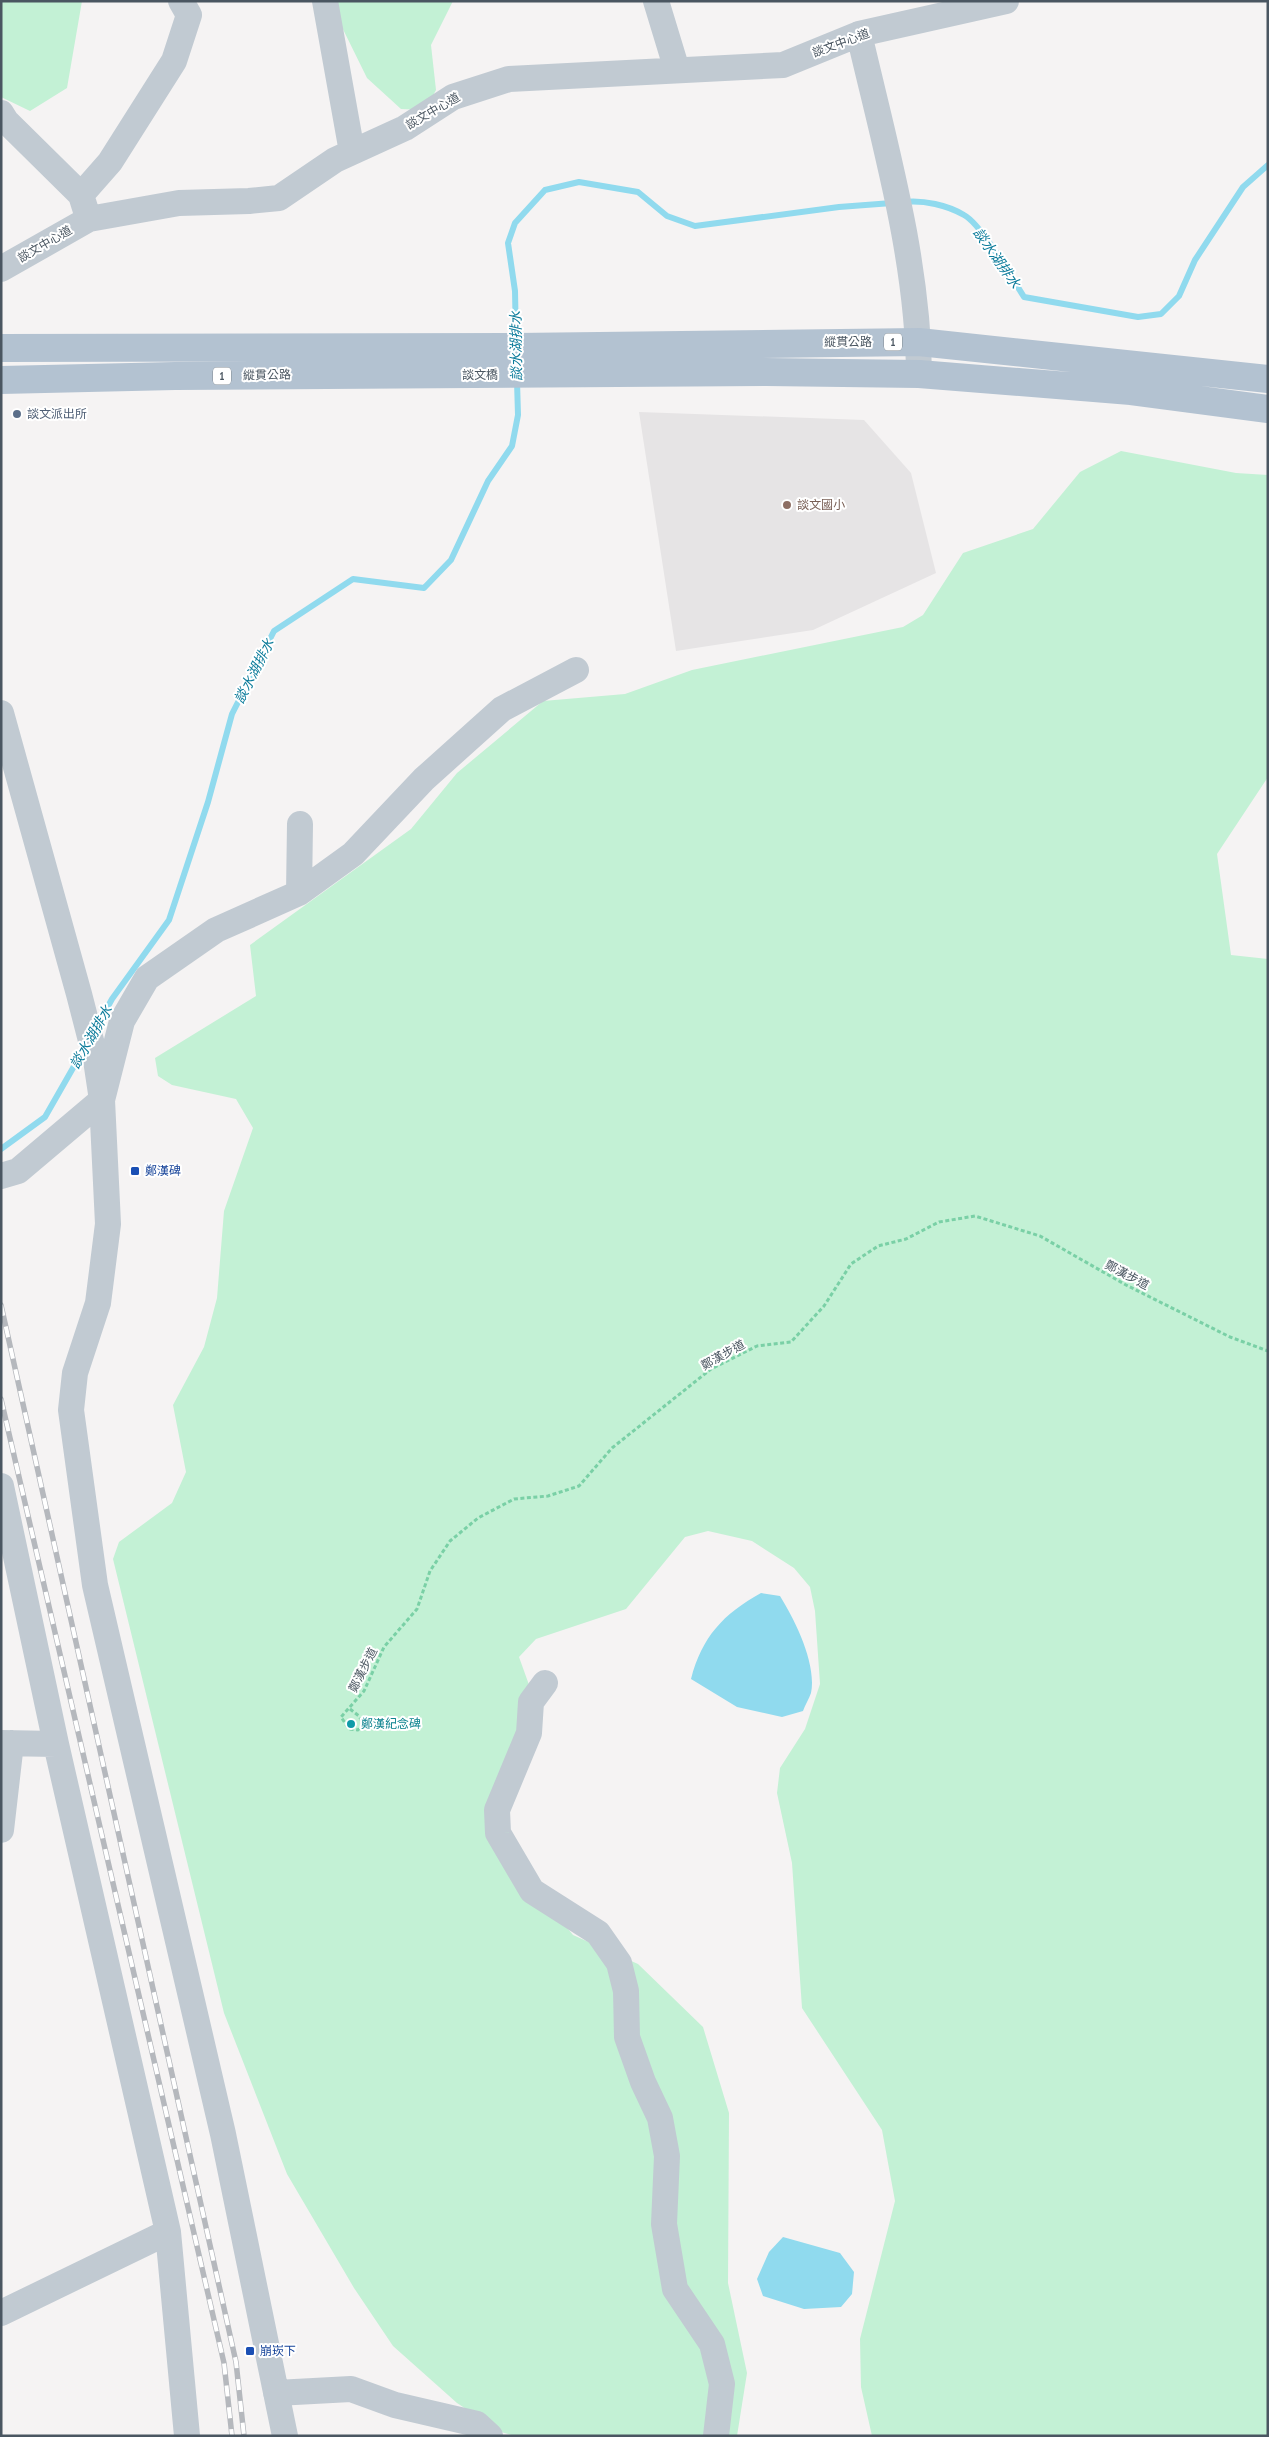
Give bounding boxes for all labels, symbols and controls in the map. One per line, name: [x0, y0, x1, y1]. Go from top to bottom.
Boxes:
street label: 談文中心道: [810, 25, 872, 60]
street label: 談文中心道: [403, 89, 462, 132]
street label: 談文中心道: [15, 222, 74, 265]
water label: 談水湖排水: [970, 224, 1025, 293]
water label: 談水湖排水: [506, 310, 526, 381]
street label: 縱貫公路: [824, 334, 872, 349]
road number: 1: [884, 334, 902, 351]
street label: 縱貫公路: [243, 367, 291, 382]
street label: 談文橋: [462, 367, 498, 382]
road number: 1: [213, 368, 231, 384]
place label: 談文派出所: [27, 406, 87, 421]
marker: 談文派出所: [11, 408, 23, 420]
place label: 談文國小: [797, 497, 845, 512]
marker: 談文國小: [781, 499, 793, 511]
water label: 談水湖排水: [230, 635, 278, 706]
water label: 談水湖排水: [66, 1001, 117, 1072]
place label: 鄭漢碑: [145, 1163, 181, 1178]
marker: 鄭漢碑: [129, 1165, 141, 1177]
street label: 鄭漢步道: [1103, 1257, 1152, 1292]
street label: 鄭漢步道: [698, 1336, 747, 1373]
street label: 鄭漢步道: [345, 1645, 380, 1695]
place label: 鄭漢紀念碑: [361, 1716, 421, 1731]
marker: 鄭漢紀念碑: [345, 1718, 357, 1730]
place label: 崩崁下: [260, 2343, 296, 2358]
marker: 崩崁下: [244, 2345, 256, 2357]

